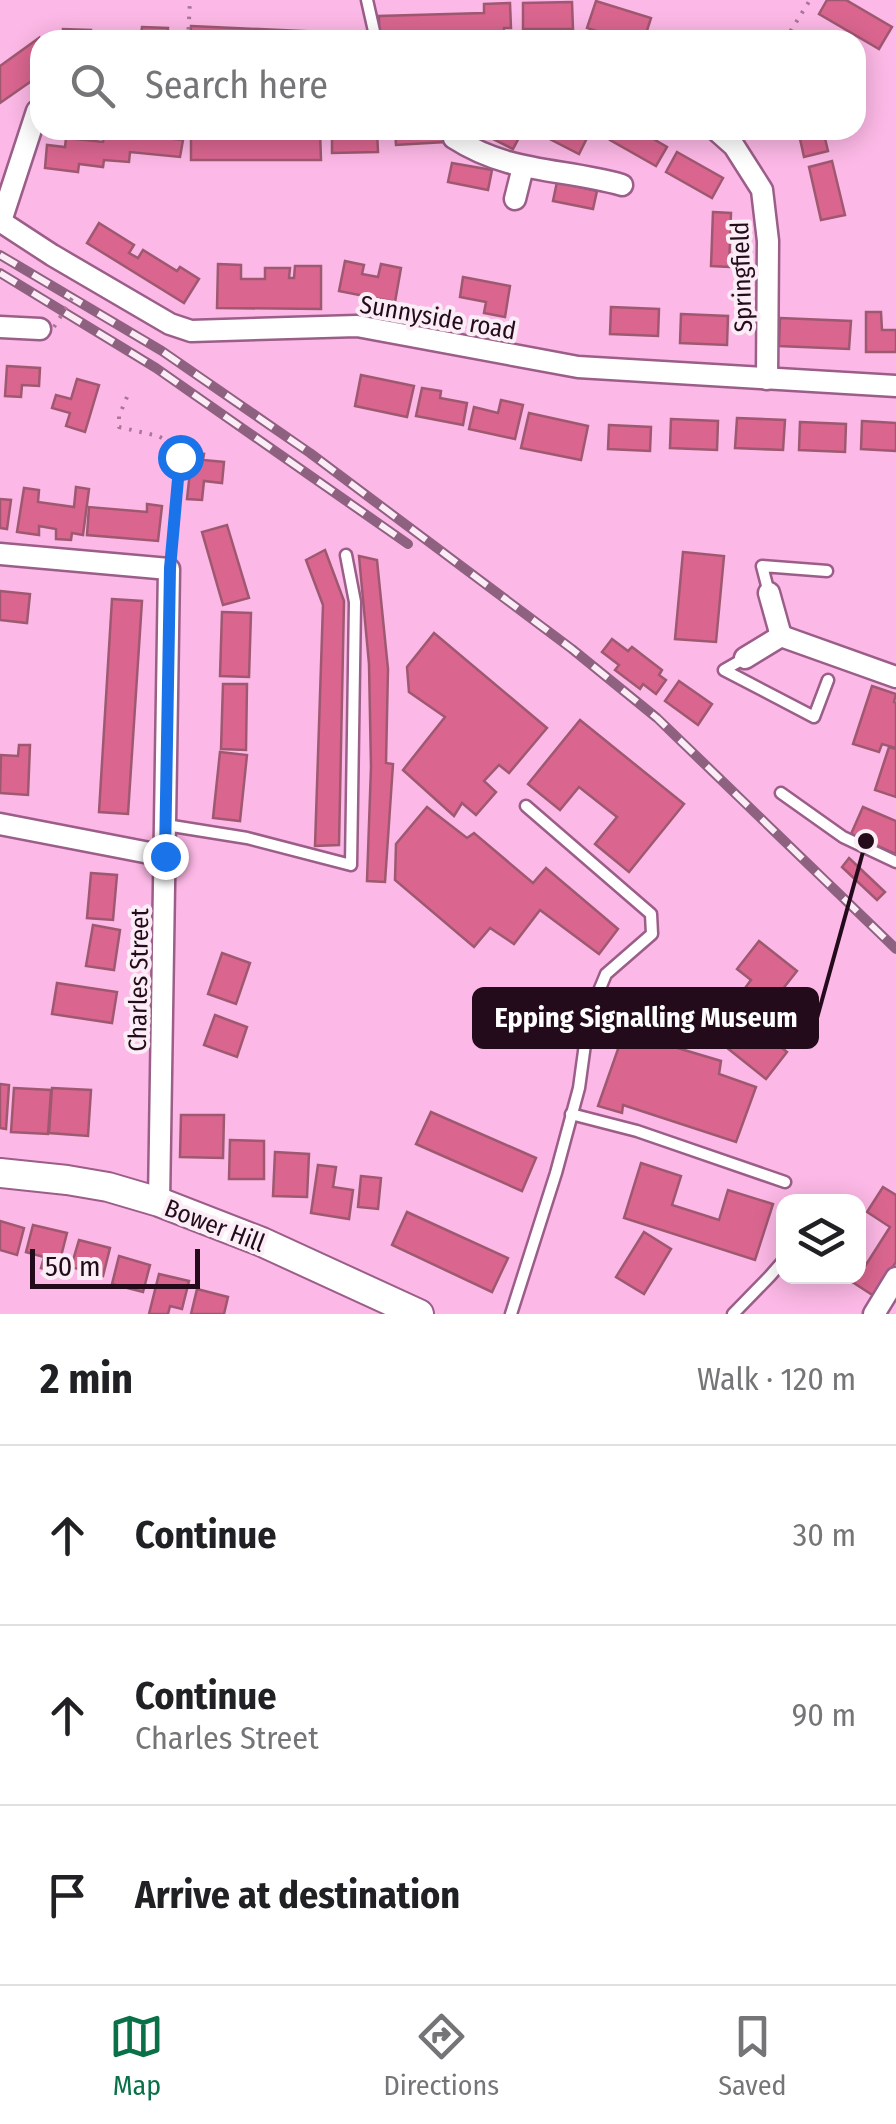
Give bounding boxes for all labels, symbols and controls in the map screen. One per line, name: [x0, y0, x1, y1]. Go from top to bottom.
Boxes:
search box: [30, 30, 866, 140]
icon: search: [65, 58, 120, 113]
text: Search here: [145, 62, 328, 108]
street label: Springfield: [725, 221, 759, 333]
street label: Sunnyside road: [358, 290, 518, 346]
route start: [158, 435, 204, 481]
route end: [143, 834, 189, 880]
street label: Charles Street: [123, 907, 155, 1052]
callout: Epping Signalling Museum: [474, 989, 817, 1047]
text: Epping Signalling Museum: [494, 1001, 798, 1034]
street label: Bower Hill: [160, 1193, 269, 1259]
map controls: [776, 1194, 866, 1284]
button: layers: [776, 1194, 866, 1284]
scale bar: [30, 1244, 200, 1288]
text: 50 m: [45, 1250, 101, 1283]
text: 2 min: [40, 1354, 133, 1404]
text: Walk · 120 m: [697, 1360, 856, 1398]
icon: ahead: [40, 1508, 95, 1563]
text: Continue: [135, 1512, 276, 1558]
text: 30 m: [793, 1516, 856, 1554]
text: Continue: [135, 1673, 276, 1719]
icon: ahead: [40, 1688, 95, 1743]
text: 90 m: [792, 1696, 856, 1734]
text: Charles Street: [135, 1719, 319, 1757]
icon: arrive: [40, 1868, 95, 1923]
text: Arrive at destination: [135, 1872, 460, 1918]
tab: Map: [109, 2009, 164, 2102]
tab: Directions: [383, 2009, 499, 2102]
tab: Saved: [718, 2009, 787, 2102]

